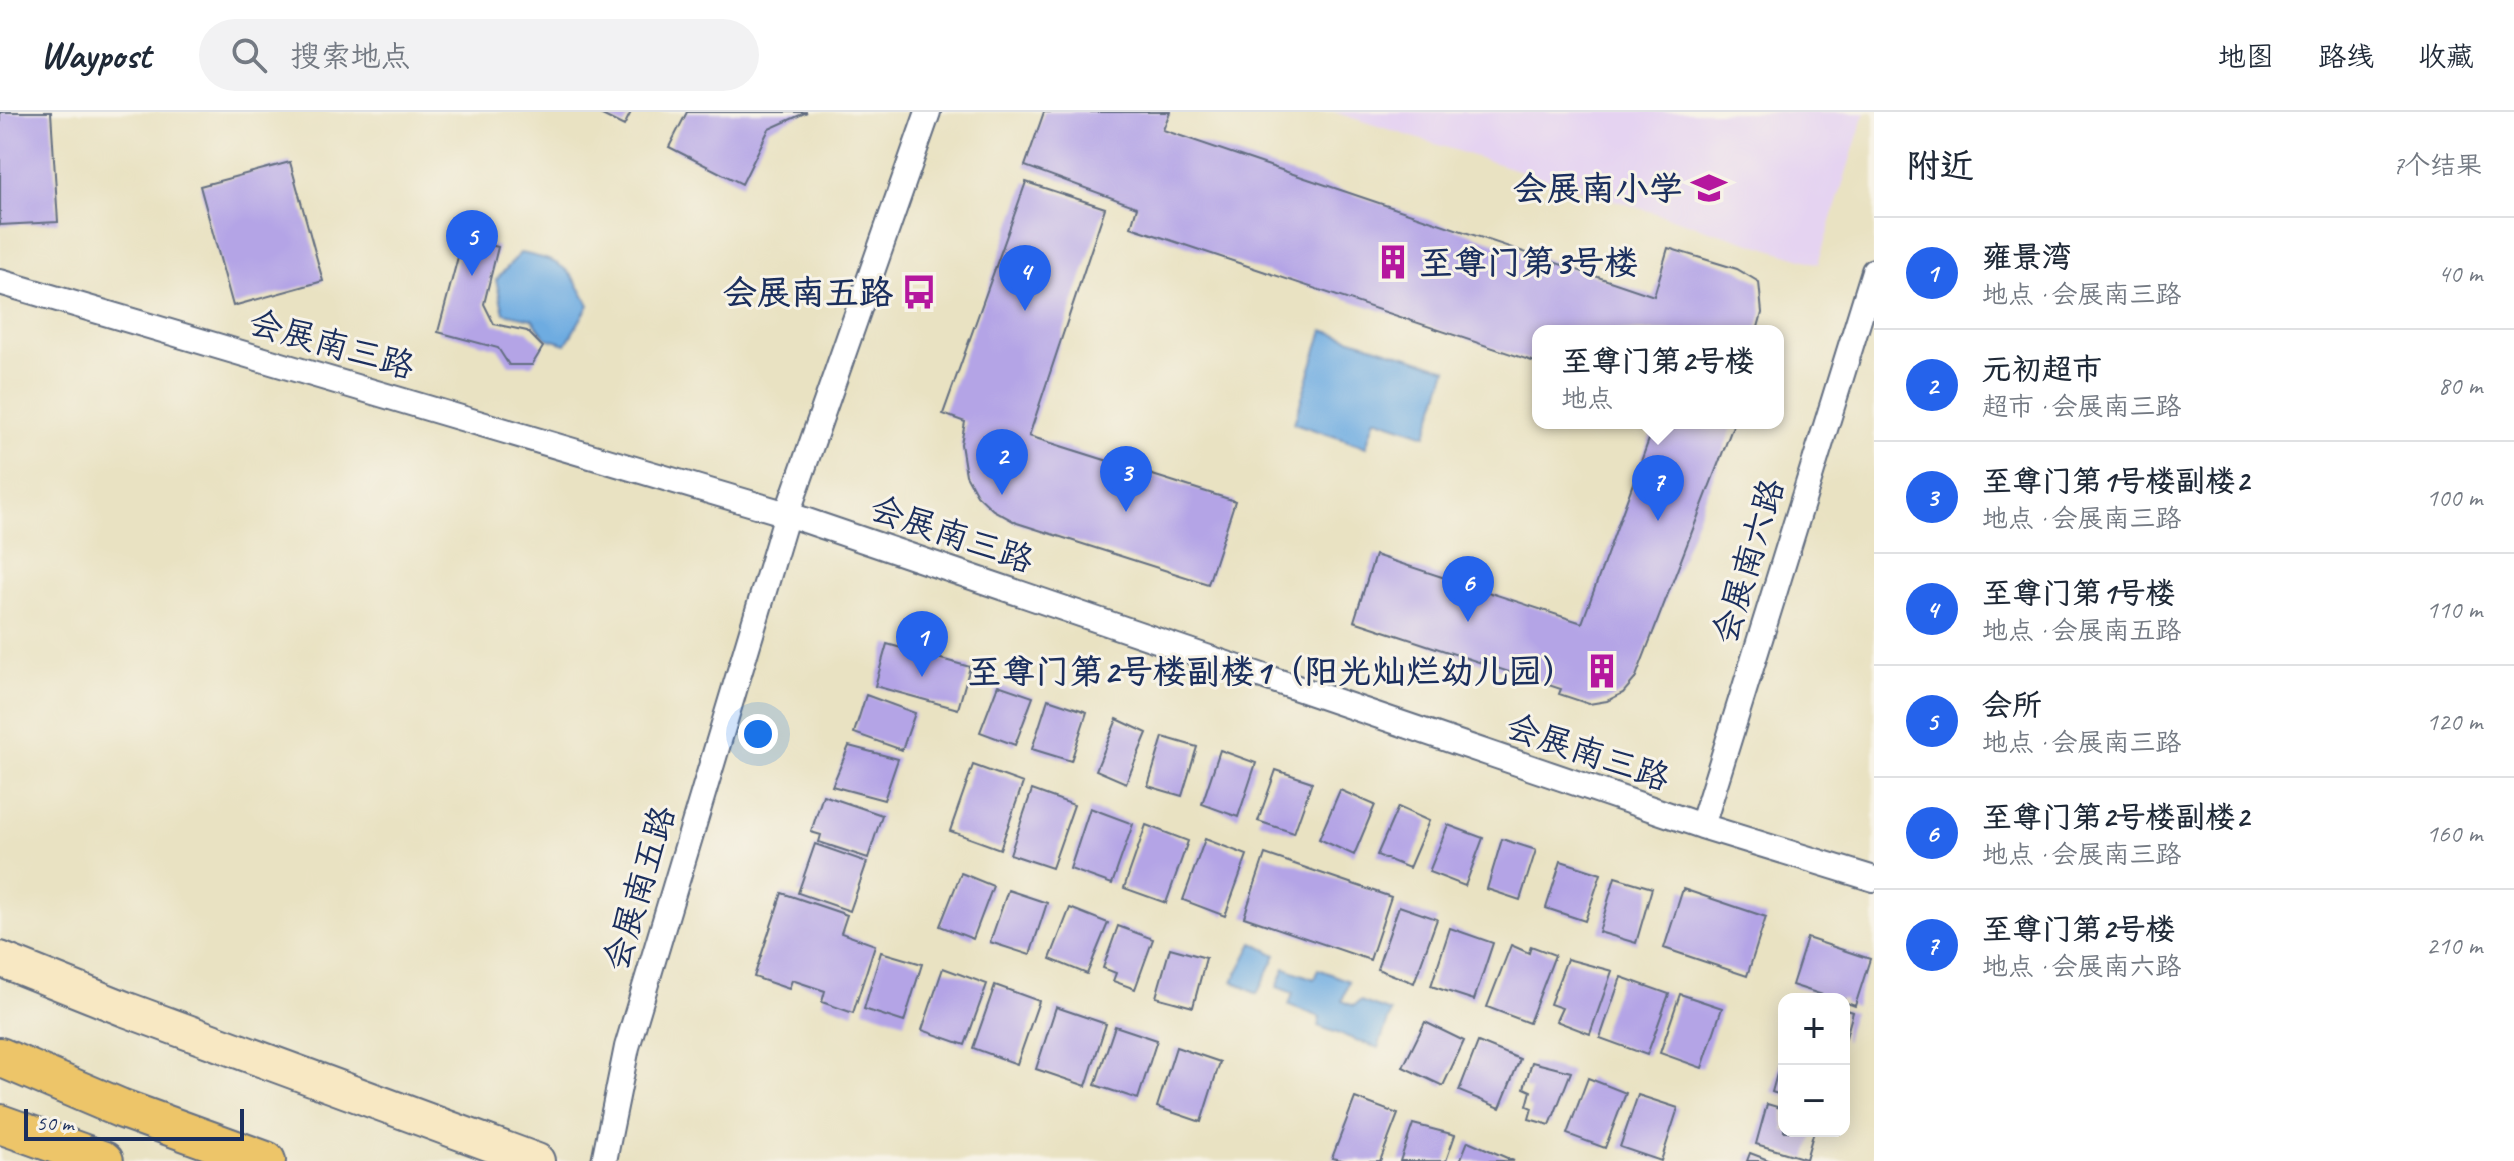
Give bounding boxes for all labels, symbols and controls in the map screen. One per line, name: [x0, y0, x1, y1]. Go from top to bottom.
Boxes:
search box: [199, 19, 759, 91]
text: Waypost: [40, 32, 151, 79]
icon: search: [227, 33, 271, 77]
text: 搜索地点: [291, 37, 411, 75]
text: 地图: [2218, 39, 2274, 74]
text: 路线: [2318, 39, 2374, 74]
text: 收藏: [2418, 39, 2474, 74]
text: 附近: [1906, 144, 1974, 187]
text: 7个结果: [2392, 149, 2482, 182]
place label: 会展南小学: [1513, 167, 1683, 210]
school or university icon: 会展南小学: [1690, 169, 1728, 207]
pin: 5: [446, 210, 498, 276]
text: 雍景湾: [1982, 238, 2072, 276]
place label: 至尊门第3号楼: [1419, 241, 1638, 284]
building icon: 至尊门第3号楼: [1374, 243, 1412, 281]
pin: 4: [999, 245, 1051, 311]
text: 1: [1926, 257, 1938, 290]
text: 40 m: [2438, 257, 2482, 290]
place label: 会展南五路: [723, 271, 893, 314]
bus stop icon: 会展南五路: [900, 273, 938, 311]
text: 地点 · 会展南三路: [1982, 278, 2181, 311]
street label: 会展南三路: [244, 300, 420, 388]
popup: [1532, 325, 1784, 429]
text: 至尊门第2号楼: [1561, 342, 1755, 380]
text: 元初超市: [1982, 350, 2102, 388]
text: 2: [1926, 369, 1938, 402]
text: 80 m: [2438, 369, 2482, 402]
text: 地点: [1561, 382, 1613, 415]
text: 超市 · 会展南三路: [1982, 390, 2181, 423]
pin: 2: [976, 429, 1028, 495]
pin: 3: [1100, 446, 1152, 512]
pin: 7: [1632, 455, 1684, 521]
text: 至尊门第1号楼副楼2: [1982, 462, 2249, 500]
street label: 会展南六路: [1703, 473, 1793, 649]
text: 3: [1926, 481, 1938, 514]
text: 100 m: [2426, 481, 2482, 514]
street label: 会展南三路: [865, 486, 1039, 582]
text: 地点 · 会展南三路: [1982, 502, 2181, 535]
pin: 6: [1442, 556, 1494, 622]
text: 至尊门第1号楼: [1982, 574, 2176, 612]
text: 4: [1926, 593, 1938, 626]
text: 110 m: [2426, 593, 2482, 626]
pin: 1: [896, 611, 948, 677]
text: 地点 · 会展南五路: [1982, 614, 2181, 647]
place label: 至尊门第2号楼副楼1（阳光灿烂幼儿园）: [967, 650, 1576, 693]
building icon: 至尊门第2号楼副楼1（阳光灿烂幼儿园）: [1583, 652, 1621, 690]
text: 会所: [1982, 686, 2042, 724]
street label: 会展南三路: [1501, 704, 1675, 800]
text: 5: [1926, 705, 1938, 738]
text: 120 m: [2426, 705, 2482, 738]
your location: [738, 714, 778, 754]
text: 地点 · 会展南三路: [1982, 726, 2181, 759]
text: 至尊门第2号楼副楼2: [1982, 798, 2249, 836]
street label: 会展南五路: [594, 800, 684, 976]
text: 6: [1926, 817, 1938, 850]
text: 160 m: [2426, 817, 2482, 850]
text: 地点 · 会展南三路: [1982, 838, 2181, 871]
text: 至尊门第2号楼: [1982, 910, 2176, 948]
text: 7: [1926, 929, 1938, 962]
text: 210 m: [2426, 929, 2482, 962]
text: 地点 · 会展南六路: [1982, 950, 2181, 983]
map controls: [1778, 993, 1850, 1137]
button: +: [1778, 993, 1850, 1065]
button: −: [1778, 1065, 1850, 1137]
scale bar: [24, 1105, 244, 1141]
text: 50 m: [36, 1109, 73, 1137]

